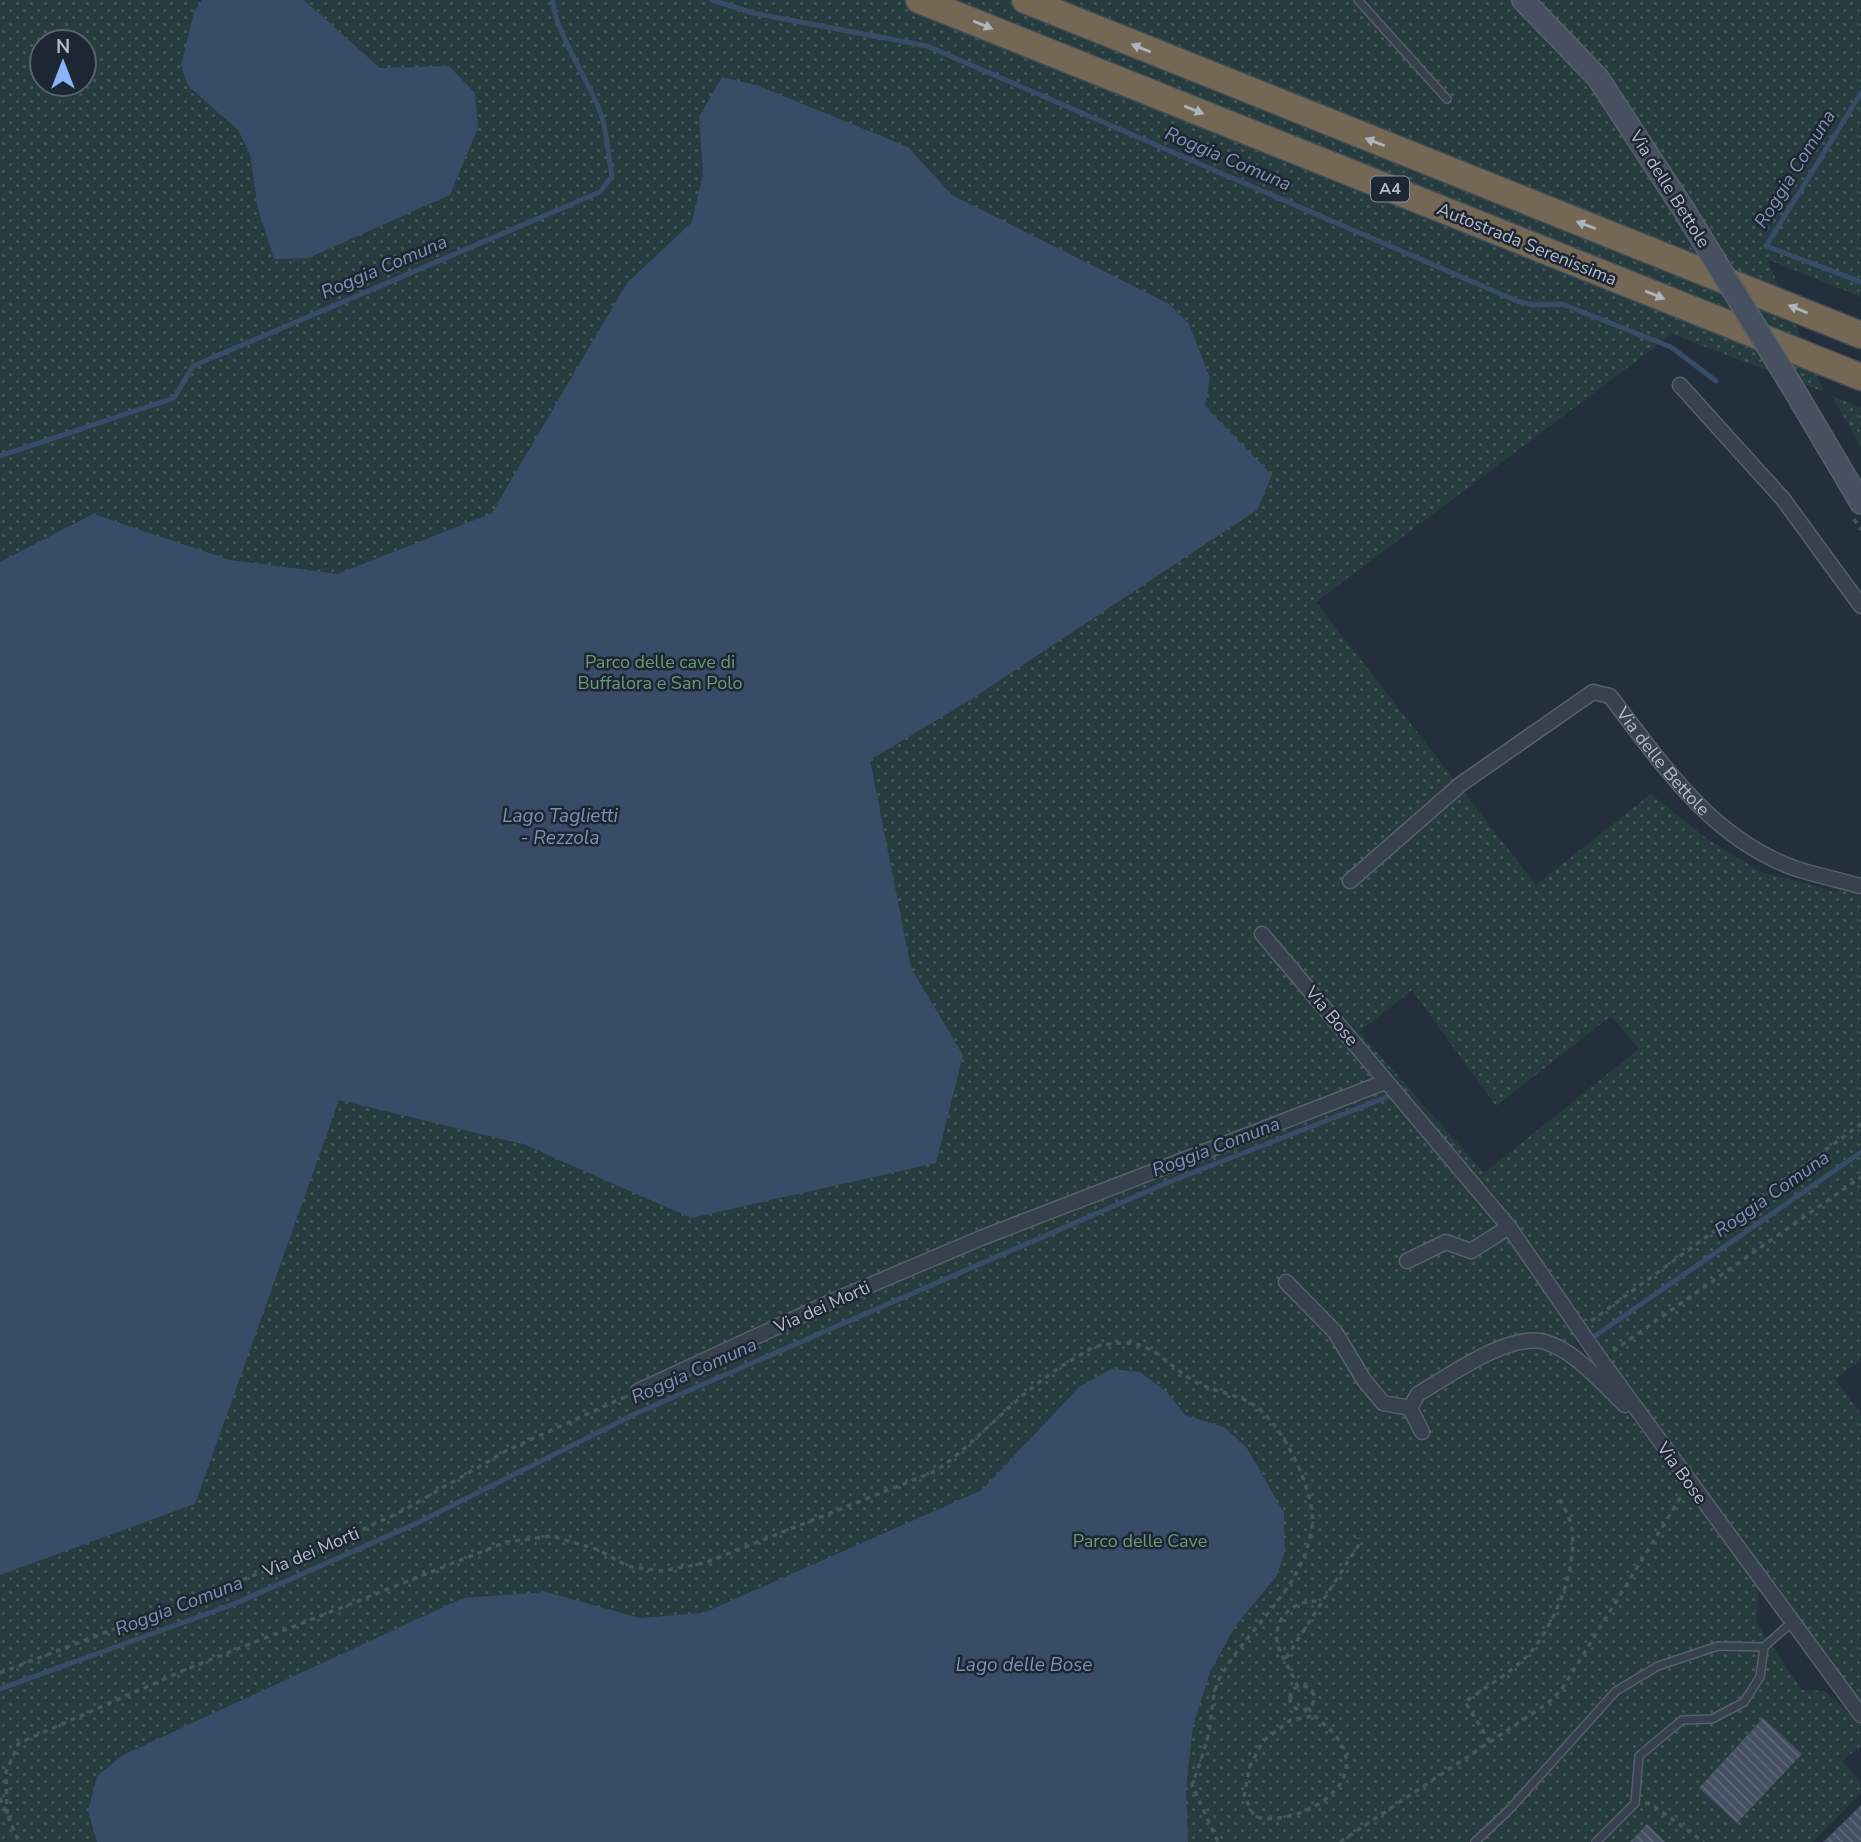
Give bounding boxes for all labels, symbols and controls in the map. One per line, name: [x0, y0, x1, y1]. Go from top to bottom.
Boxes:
one-way arrow: [972, 20, 993, 31]
north arrow: [28, 28, 98, 98]
text: N: [56, 34, 70, 60]
one-way arrow: [1130, 42, 1151, 53]
one-way arrow: [1184, 104, 1205, 115]
water label: Roggia Comuna: [1748, 105, 1842, 233]
water label: Roggia Comuna: [1161, 121, 1295, 197]
street label: Via delle Bettole: [1624, 125, 1716, 252]
one-way arrow: [1364, 136, 1385, 147]
road number: A4: [1371, 176, 1409, 202]
street label: Autostrada Serenissima: [1433, 197, 1621, 291]
one-way arrow: [1576, 219, 1597, 230]
water label: Roggia Comuna: [317, 229, 451, 305]
one-way arrow: [1645, 290, 1666, 301]
one-way arrow: [1787, 304, 1808, 315]
park label: Parco delle cave di Buffalora e San Polo: [577, 650, 743, 695]
street label: Via delle Bettole: [1610, 701, 1715, 821]
water label: Lago Taglietti - Rezzola: [502, 803, 618, 851]
street label: Via Bose: [1299, 980, 1364, 1051]
water label: Roggia Comuna: [1148, 1111, 1284, 1183]
water label: Roggia Comuna: [1709, 1145, 1835, 1243]
street label: Via dei Morti: [769, 1275, 874, 1339]
water label: Roggia Comuna: [627, 1332, 761, 1410]
street label: Via Bose: [1651, 1436, 1713, 1509]
street label: Via dei Morti: [258, 1521, 363, 1583]
park label: Parco delle Cave: [1073, 1529, 1207, 1553]
water label: Roggia Comuna: [111, 1570, 247, 1642]
water label: Lago delle Bose: [956, 1652, 1092, 1678]

